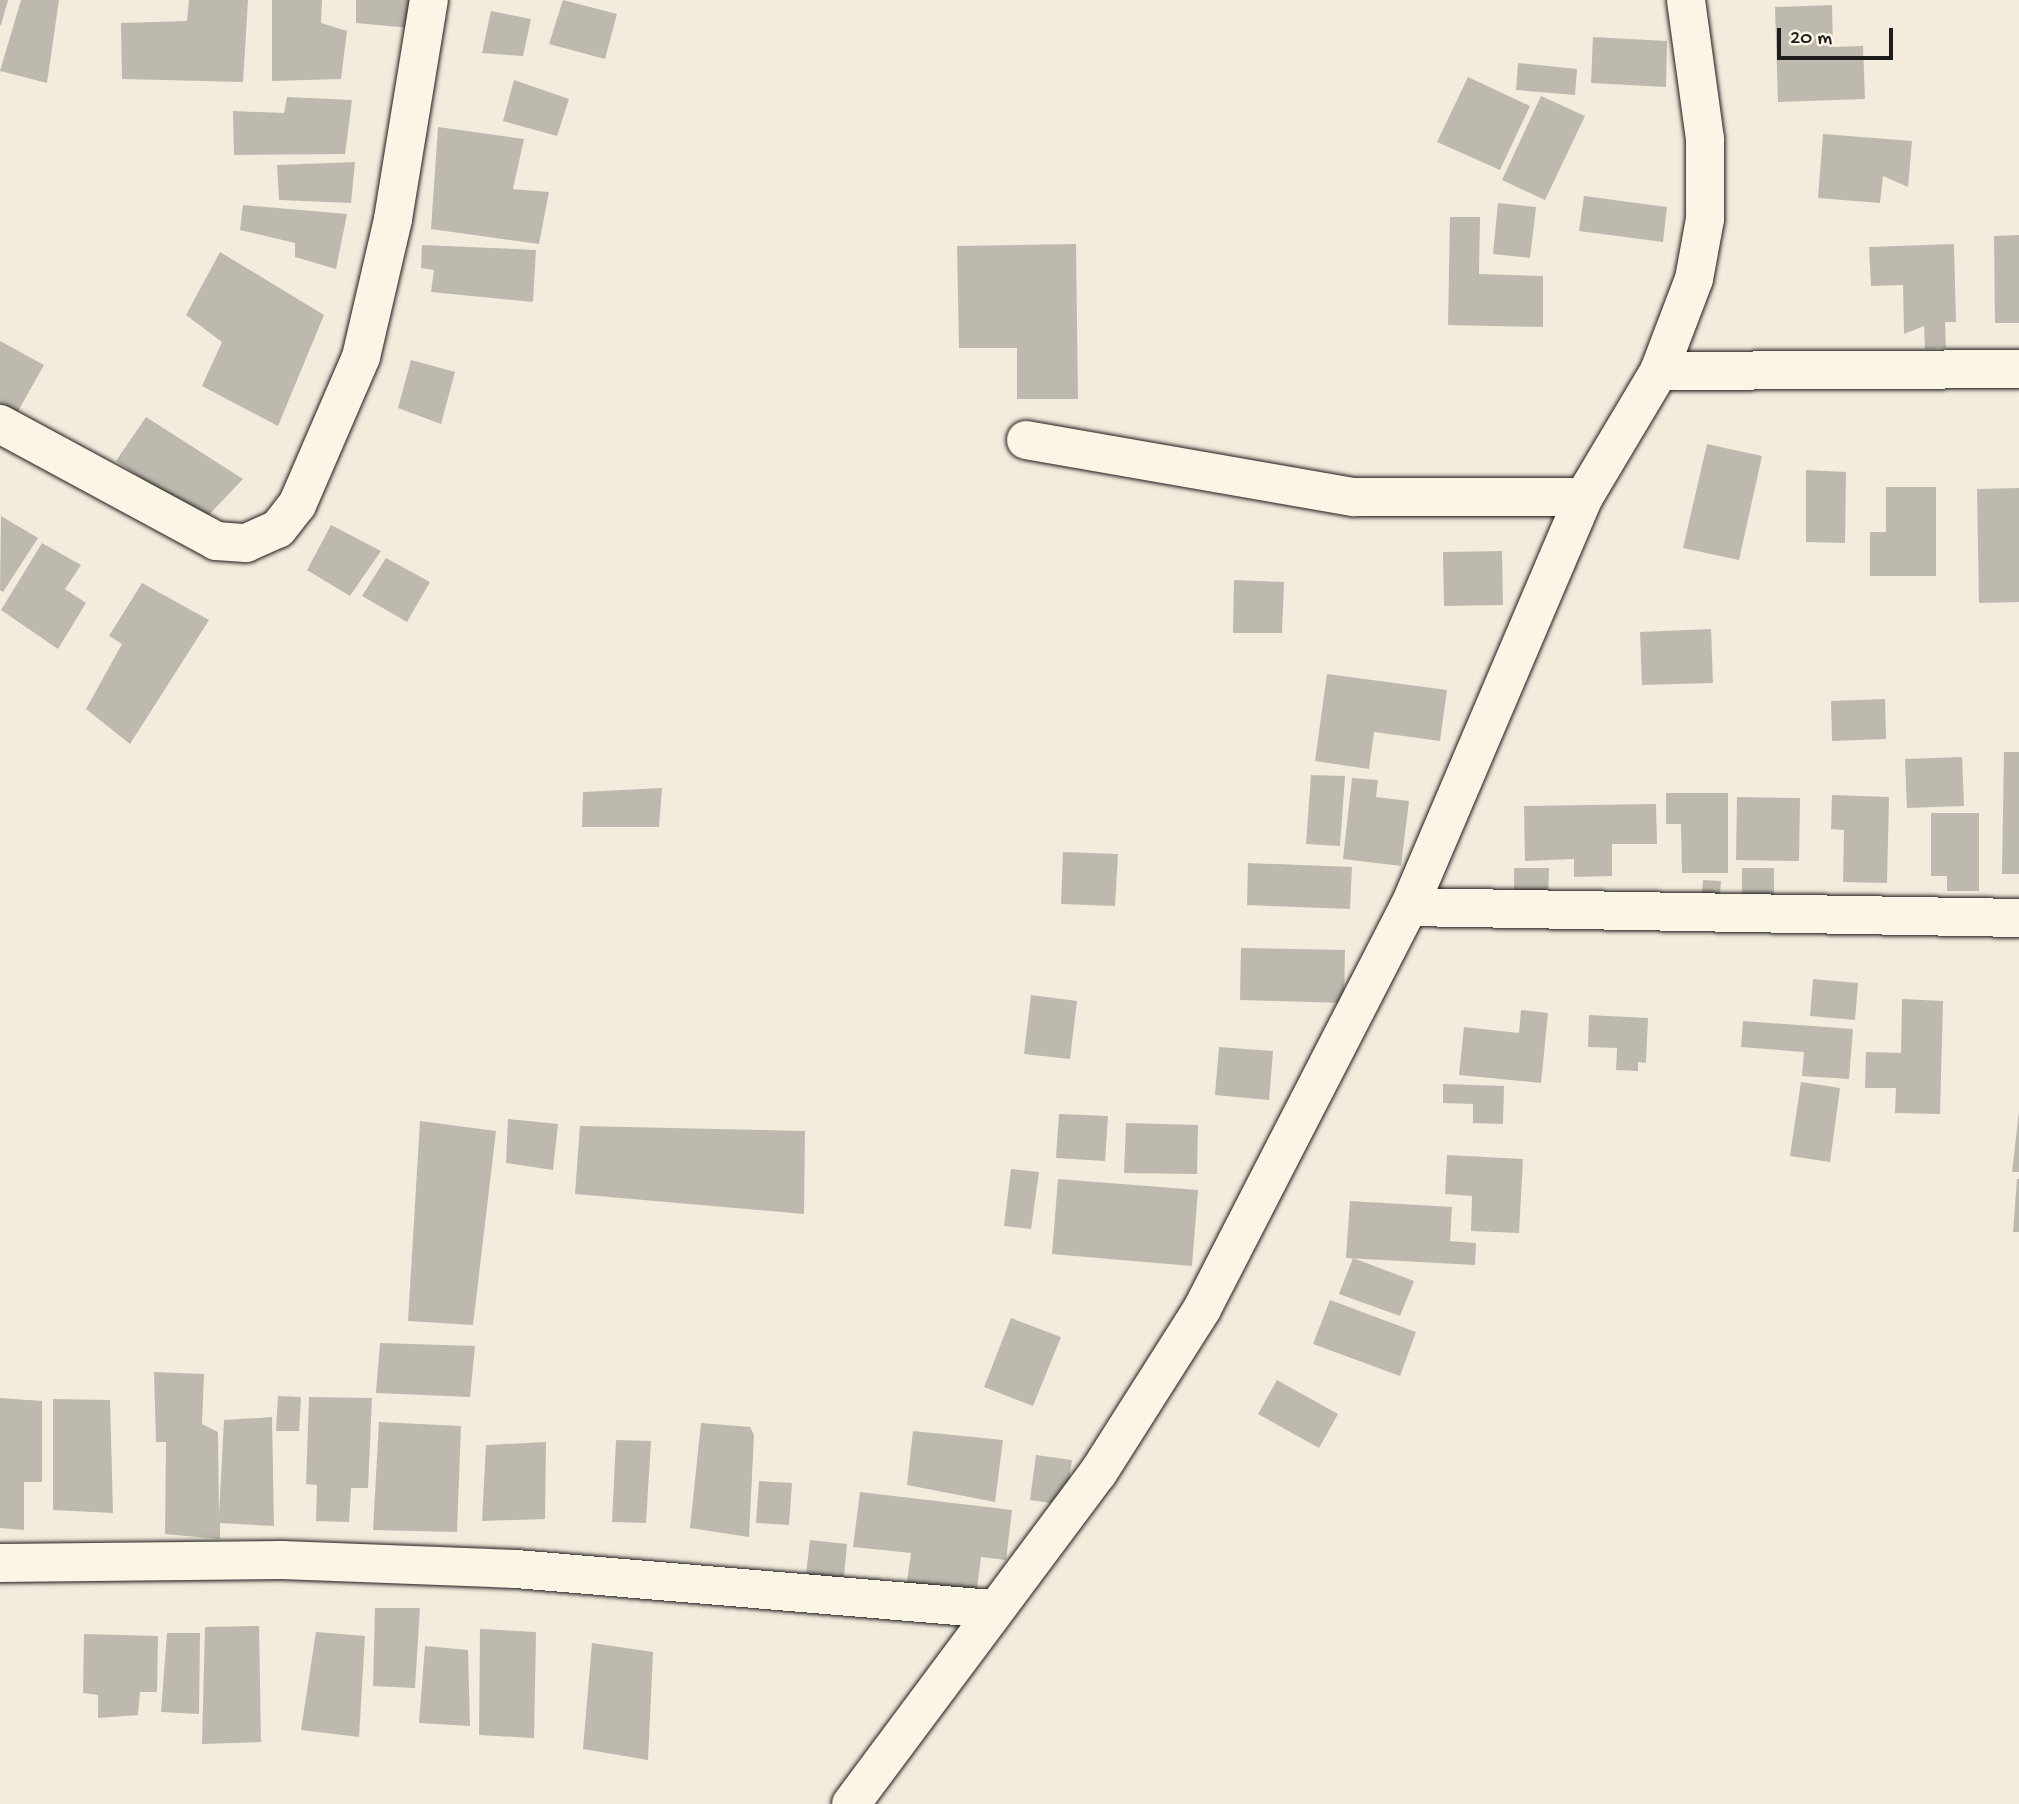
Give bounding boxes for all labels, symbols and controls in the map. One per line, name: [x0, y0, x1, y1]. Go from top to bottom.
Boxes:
scale bar: [1781, 14, 1896, 58]
text: 20 m: [1790, 27, 1832, 52]

